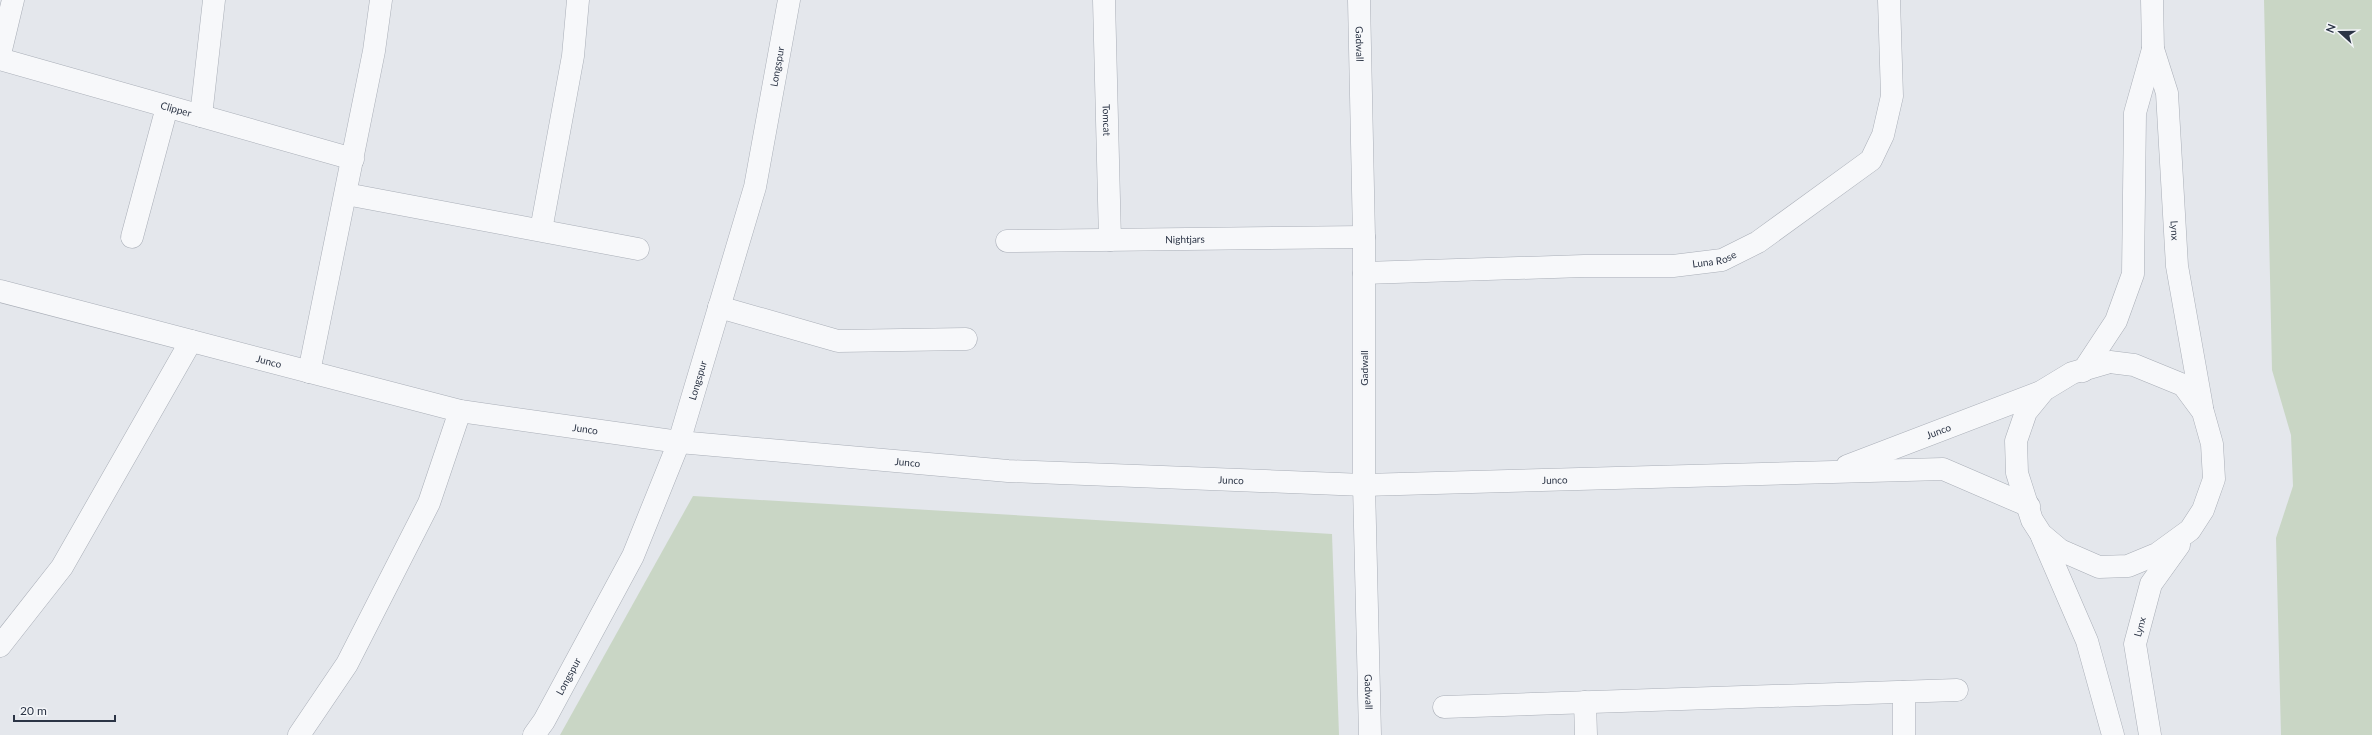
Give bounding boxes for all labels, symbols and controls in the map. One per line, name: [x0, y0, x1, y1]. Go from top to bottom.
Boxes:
north arrow: [2320, 12, 2360, 52]
text: N: [2323, 22, 2338, 35]
street label: Gadwall: [1354, 26, 1366, 62]
street label: Longspur: [767, 45, 786, 88]
street label: Clipper: [159, 99, 193, 119]
street label: Tomcat: [1101, 104, 1113, 136]
street label: Lynx: [2168, 220, 2182, 241]
street label: Nightjars: [1165, 233, 1205, 245]
street label: Luna Rose: [1692, 248, 1738, 270]
street label: Gadwall: [1358, 350, 1370, 386]
street label: Junco: [255, 352, 283, 370]
street label: Longspur: [686, 359, 709, 401]
street label: Junco: [572, 421, 599, 437]
street label: Junco: [1924, 421, 1953, 441]
street label: Junco: [894, 455, 921, 469]
street label: Junco: [1218, 473, 1244, 486]
street label: Junco: [1542, 473, 1568, 486]
street label: Lynx: [2131, 616, 2148, 638]
street label: Longspur: [553, 655, 583, 697]
street label: Gadwall: [1363, 674, 1375, 710]
scale bar: [14, 697, 115, 723]
text: 20 m: [20, 703, 47, 718]

